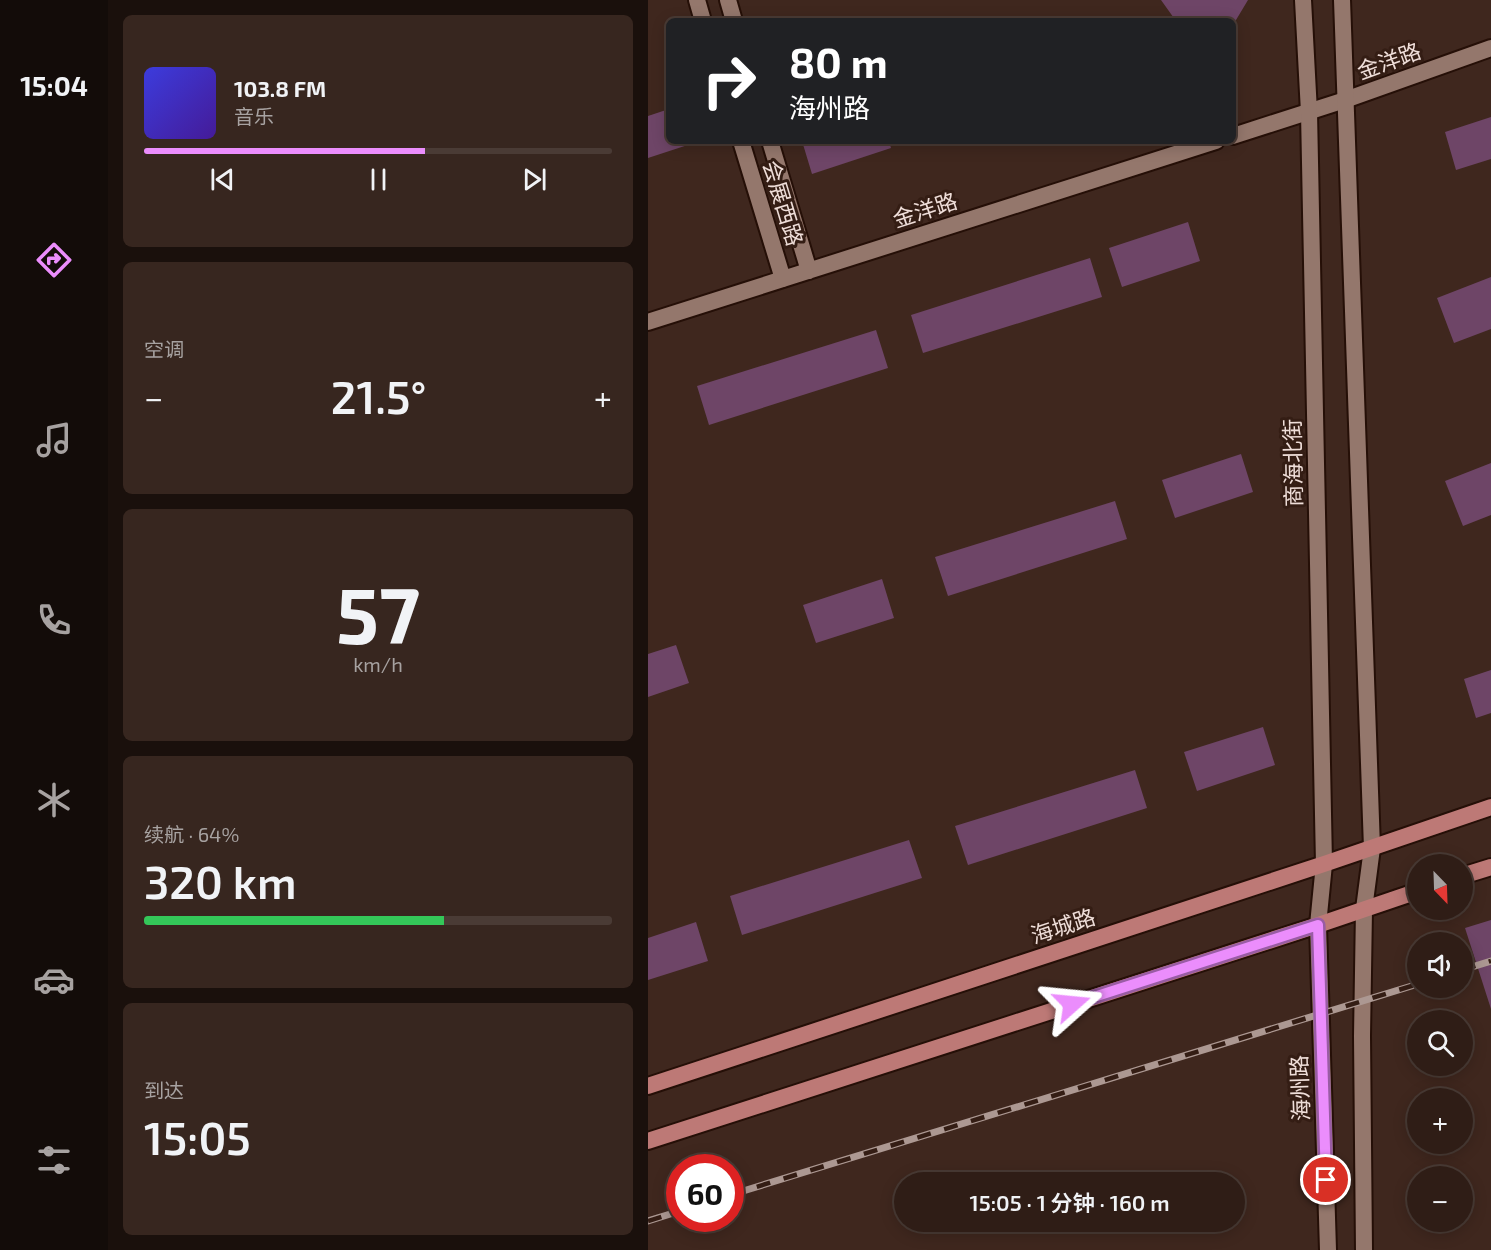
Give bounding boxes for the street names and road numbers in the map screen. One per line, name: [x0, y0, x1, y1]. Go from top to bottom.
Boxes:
street label: 金洋路: [1353, 37, 1424, 84]
street label: 会展西路: [759, 157, 809, 249]
street label: 金洋路: [889, 186, 960, 232]
street label: 商海北街: [1278, 419, 1306, 507]
street label: 海城路: [1027, 902, 1098, 948]
street label: 海州路: [1285, 1055, 1313, 1121]

